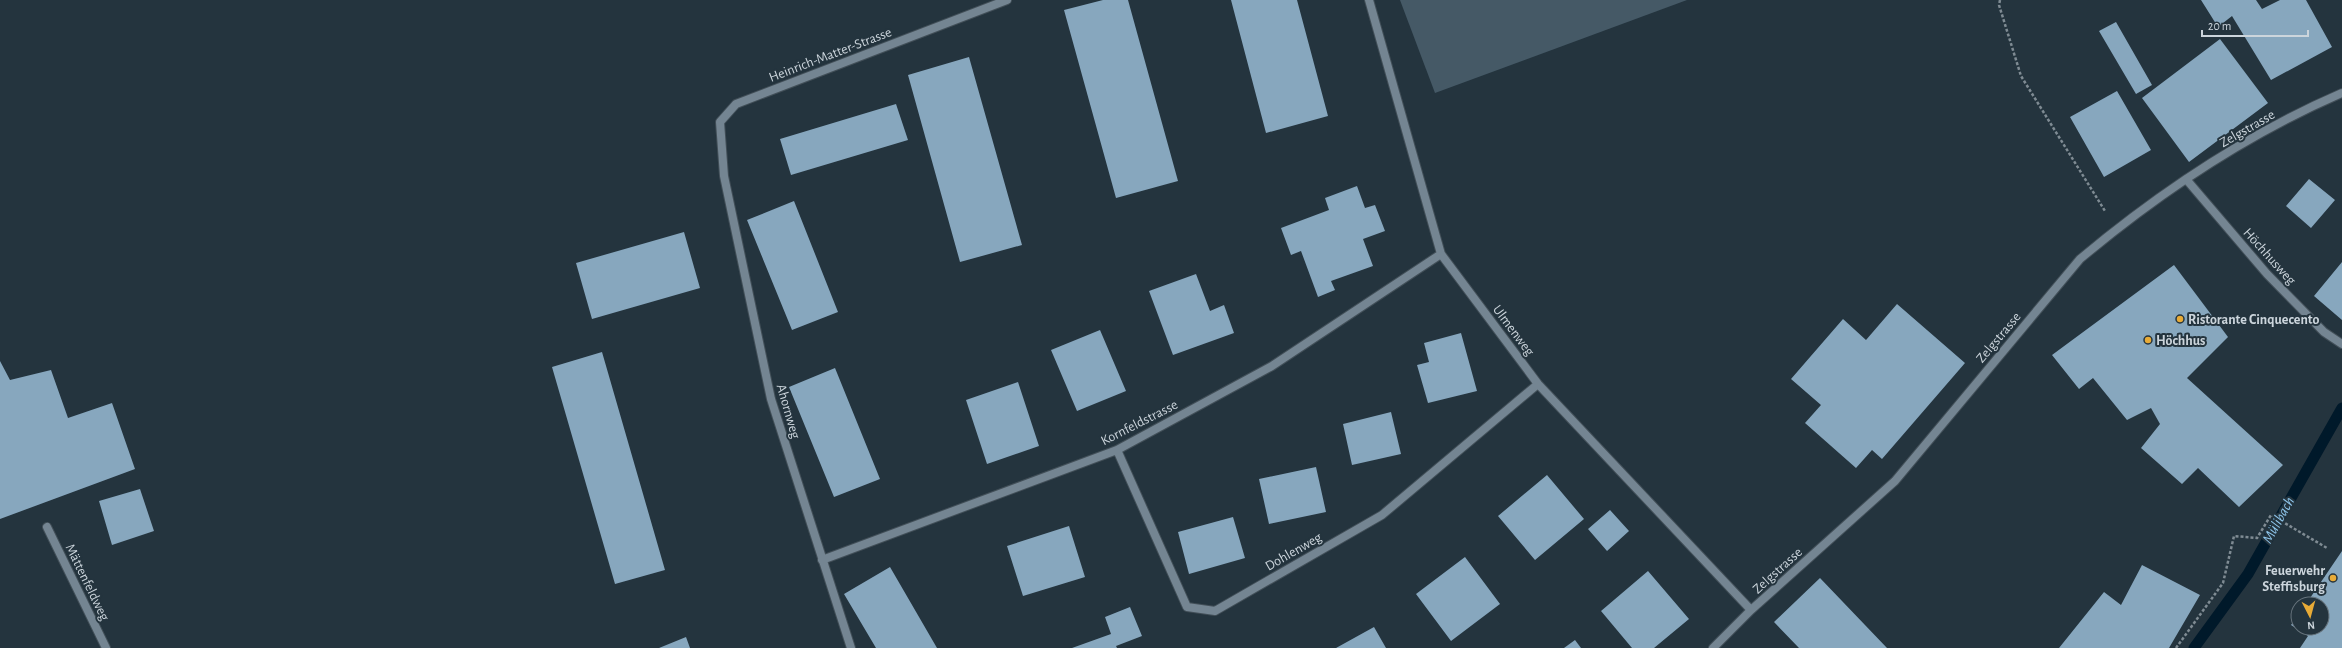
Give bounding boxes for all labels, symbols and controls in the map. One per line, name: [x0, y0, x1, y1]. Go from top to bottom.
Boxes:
scale bar: [2202, 12, 2308, 38]
text: 20 m: [2208, 20, 2231, 32]
street label: Heinrich-Matter-Strasse: [767, 25, 894, 85]
street label: Zelgstrasse: [2218, 108, 2277, 150]
street label: Höchhusweg: [2240, 226, 2298, 288]
street label: Ulmenweg: [1490, 303, 1537, 359]
street label: Zelgstrasse: [1974, 310, 2024, 366]
place label: Ristorante Cinquecento: [2188, 313, 2319, 327]
marker: Ristorante Cinquecento: [2175, 314, 2185, 324]
place label: Höchhus: [2156, 334, 2205, 348]
marker: Höchhus: [2143, 335, 2153, 345]
street label: Ahornweg: [774, 382, 803, 440]
street label: Kornfeldstrasse: [1099, 398, 1180, 448]
water label: Mülibach: [2260, 495, 2297, 546]
street label: Dohlenweg: [1263, 530, 1324, 574]
street label: Mättenfeldweg: [63, 542, 112, 623]
street label: Zelgstrasse: [1750, 545, 1805, 596]
place label: Feuerwehr Steffisburg: [2262, 564, 2326, 594]
marker: Feuerwehr Steffisburg: [2328, 573, 2338, 583]
north arrow: [2290, 596, 2330, 636]
text: N: [2307, 620, 2315, 631]

